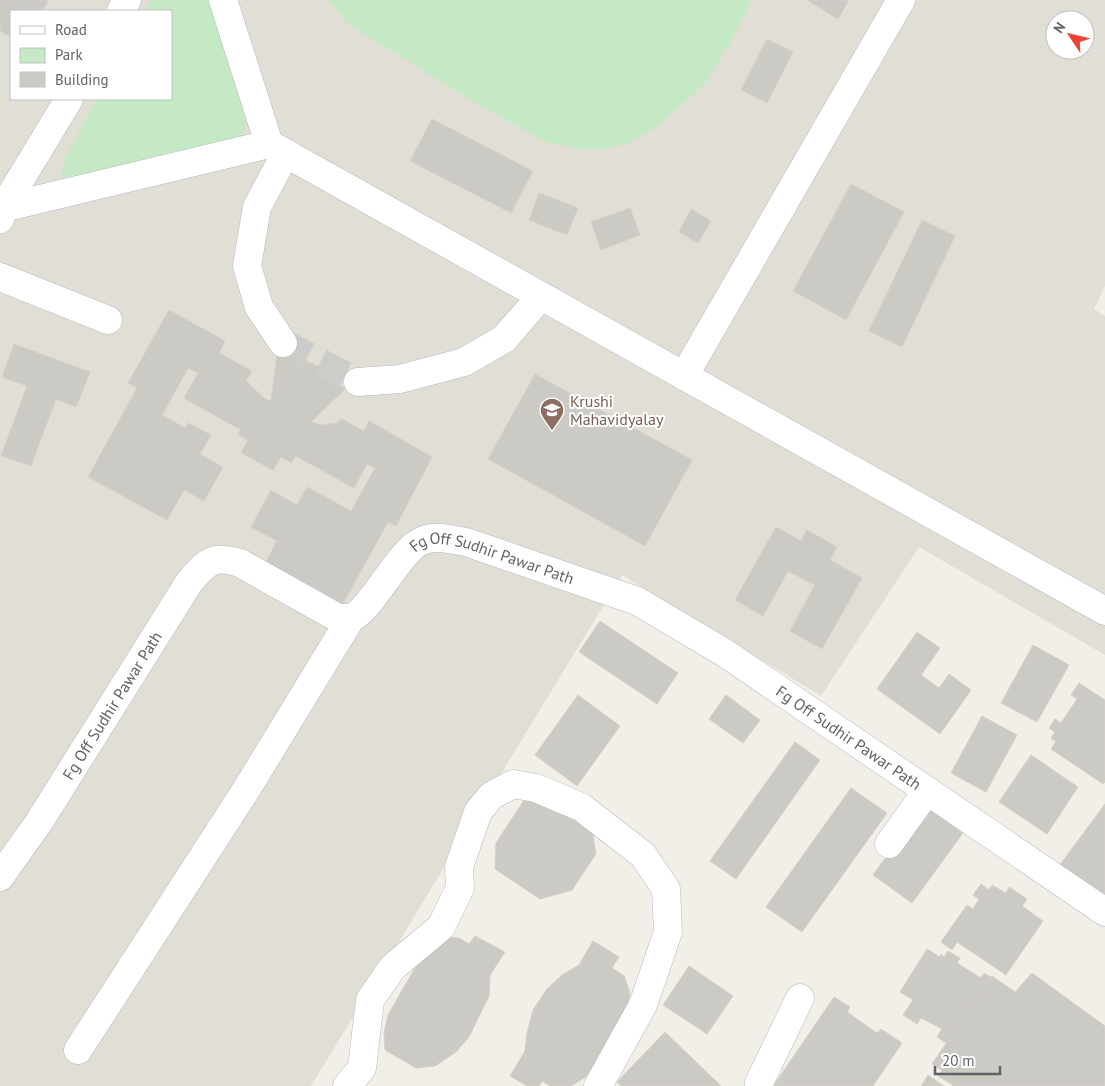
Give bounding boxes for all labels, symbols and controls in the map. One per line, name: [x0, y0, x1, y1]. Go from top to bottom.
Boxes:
legend: [10, 10, 172, 100]
north arrow: [1045, 10, 1095, 60]
text: N: [1049, 19, 1069, 36]
text: Road: [55, 20, 87, 39]
text: Park: [55, 45, 83, 64]
text: Building: [55, 70, 109, 89]
place label: Krushi Mahavidyalay: [570, 391, 664, 429]
school or university icon: Krushi Mahavidyalay: [539, 397, 565, 431]
street label: Fg Off Sudhir Pawar Path: [405, 528, 577, 589]
street label: Fg Off Sudhir Pawar Path: [58, 627, 166, 783]
street label: Fg Off Sudhir Pawar Path: [772, 681, 925, 794]
scale bar: [935, 1044, 1000, 1076]
text: 20 m: [942, 1051, 975, 1070]

